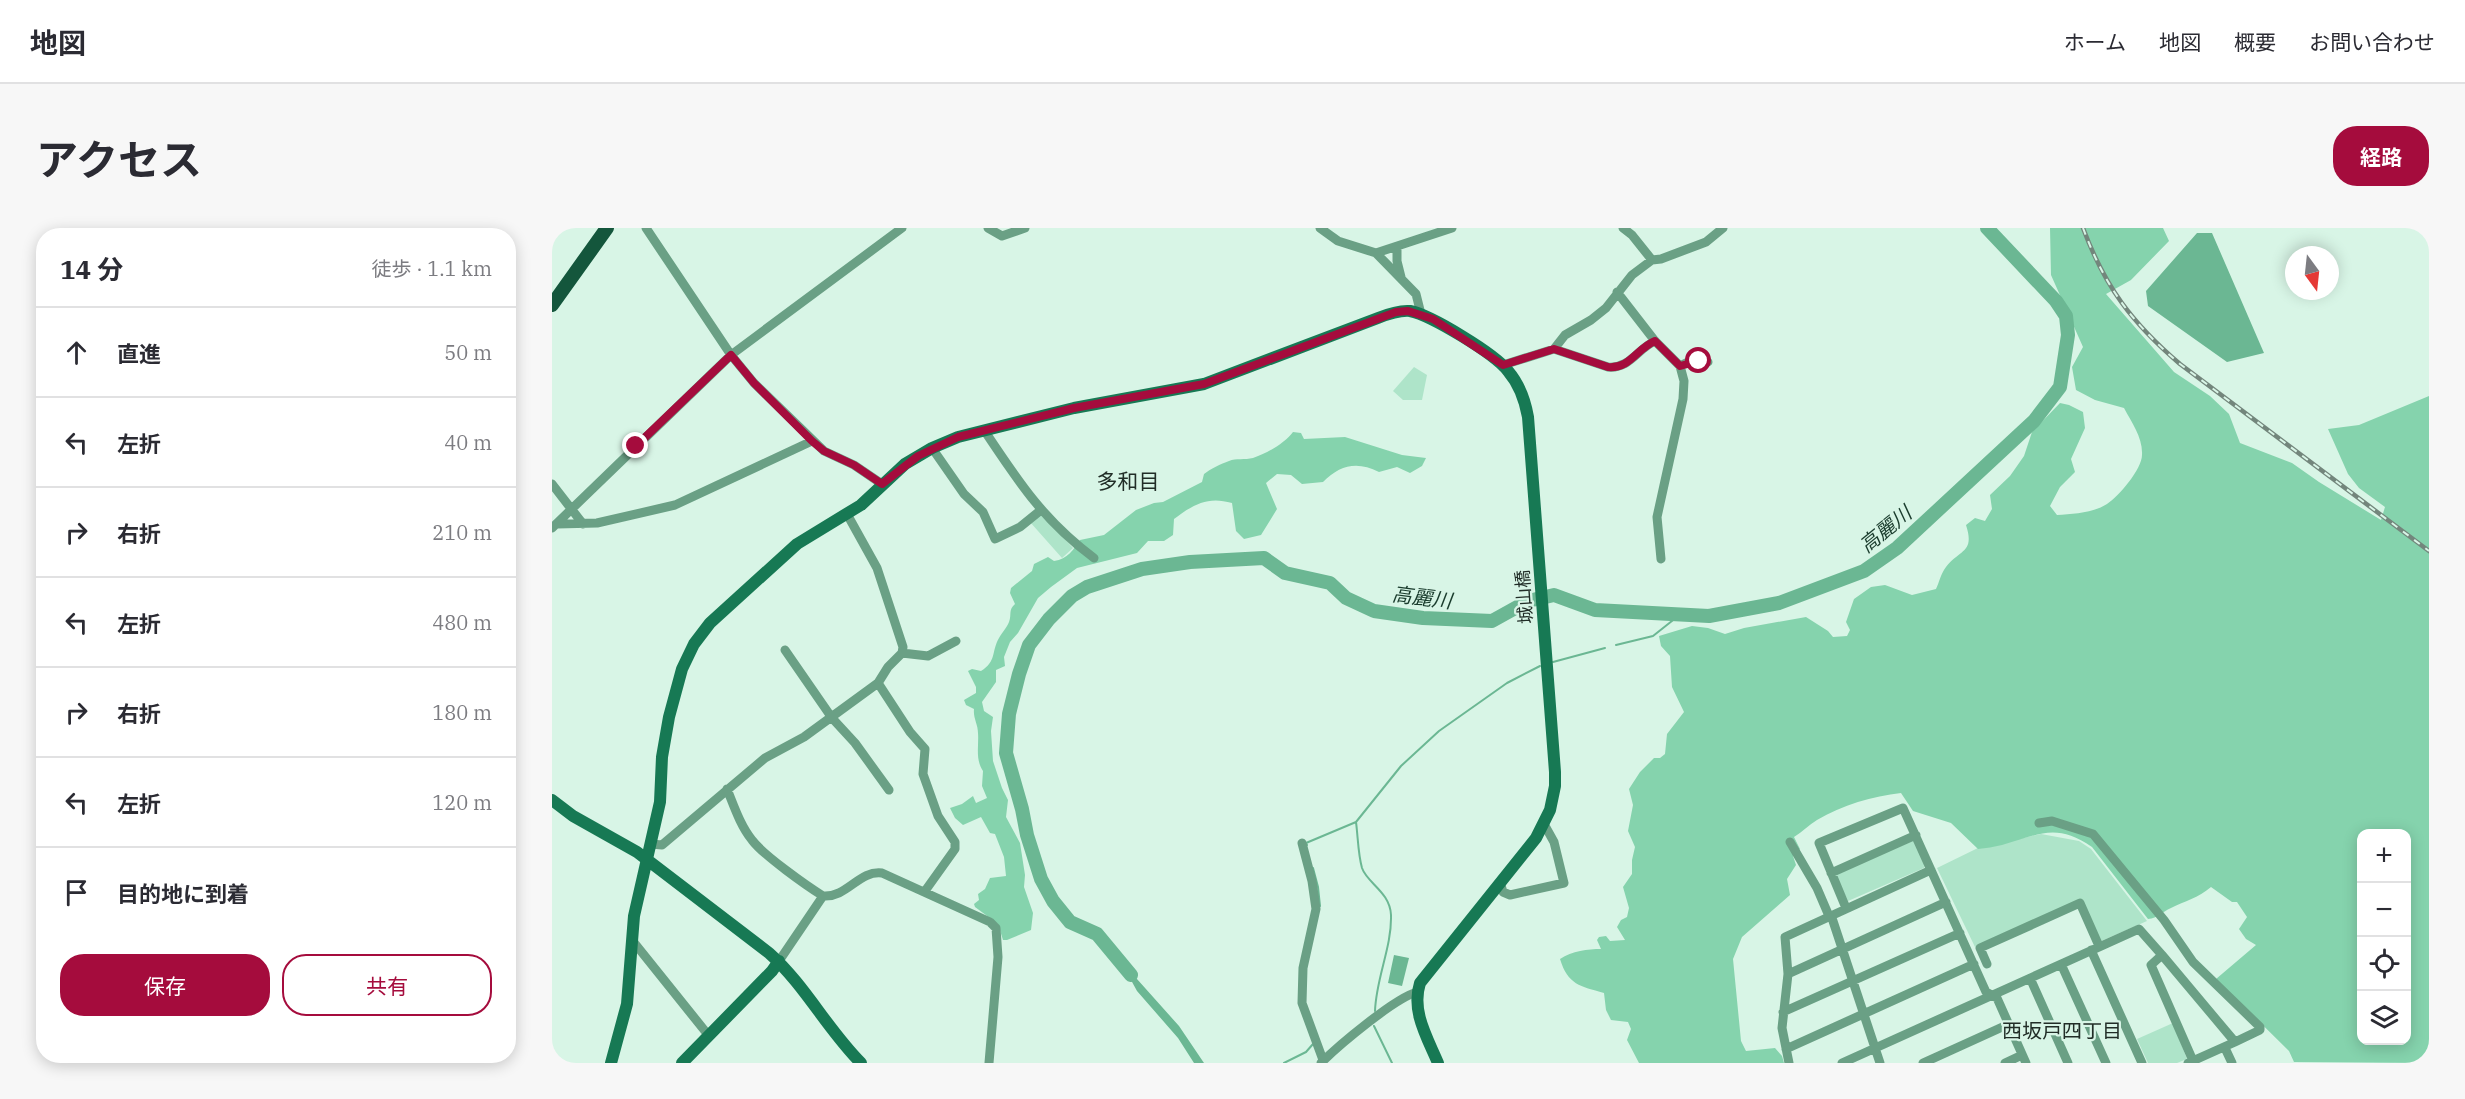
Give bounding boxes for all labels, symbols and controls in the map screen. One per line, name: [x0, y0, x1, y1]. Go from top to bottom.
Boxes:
text: 地図: [30, 24, 86, 61]
text: ホーム: [2064, 28, 2126, 56]
text: 地図: [2159, 28, 2201, 56]
text: 概要: [2234, 28, 2276, 56]
text: お問い合わせ: [2309, 28, 2435, 56]
button: 経路: [2333, 126, 2429, 186]
text: アクセス: [36, 132, 202, 187]
north arrow: [2285, 246, 2339, 300]
text: 14 分: [60, 252, 123, 286]
text: 徒歩 · 1.1 km: [372, 255, 492, 282]
icon: ahead: [60, 336, 93, 369]
text: 直進: [117, 339, 161, 368]
text: 50 m: [444, 339, 492, 366]
route start: [1685, 347, 1711, 373]
icon: left: [60, 426, 93, 459]
text: 左折: [117, 429, 161, 458]
text: 40 m: [444, 429, 492, 456]
route end: [622, 432, 648, 458]
district label: 多和目: [1097, 467, 1160, 495]
water label: 高麗川: [1853, 498, 1918, 558]
icon: right: [60, 516, 93, 549]
text: 右折: [117, 519, 161, 548]
text: 210 m: [432, 519, 492, 546]
street label: 城山橋: [1511, 569, 1537, 625]
water label: 高麗川: [1391, 580, 1455, 614]
icon: left: [60, 606, 93, 639]
text: 左折: [117, 609, 161, 638]
text: 480 m: [432, 609, 492, 636]
icon: right: [60, 696, 93, 729]
text: 右折: [117, 699, 161, 728]
text: 180 m: [432, 699, 492, 726]
icon: left: [60, 786, 93, 819]
text: 左折: [117, 789, 161, 818]
text: 120 m: [432, 789, 492, 816]
map controls: [2357, 829, 2411, 1045]
button: +: [2357, 829, 2411, 883]
icon: arrive: [60, 876, 93, 909]
text: 目的地に到着: [117, 879, 249, 908]
button: −: [2357, 883, 2411, 937]
button: locate: [2357, 937, 2411, 991]
button: 保存: [60, 954, 270, 1016]
button: 共有: [282, 954, 492, 1016]
button: layers: [2357, 991, 2411, 1045]
district label: 西坂戸四丁目: [2002, 1017, 2122, 1044]

